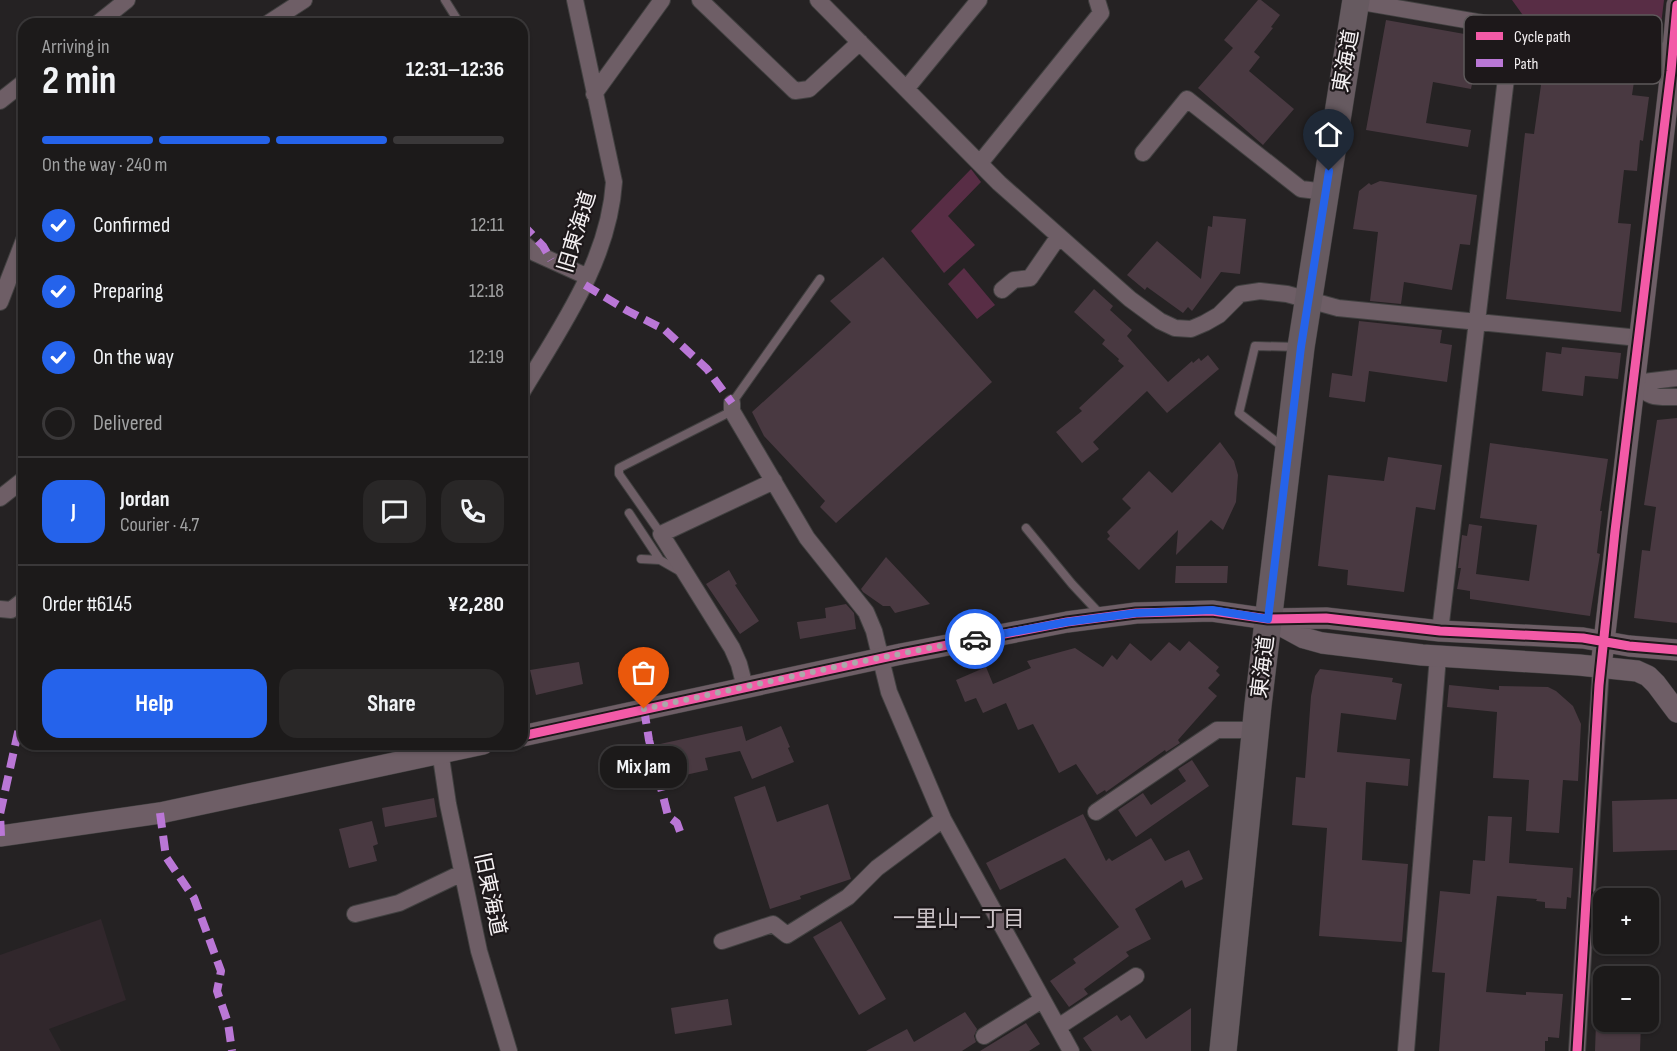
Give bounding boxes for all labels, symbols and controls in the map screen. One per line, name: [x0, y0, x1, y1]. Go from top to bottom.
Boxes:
legend: [1464, 15, 1662, 84]
street label: 東海道: [1328, 28, 1364, 94]
text: Cycle path: [1514, 28, 1571, 47]
text: Arriving in: [42, 35, 110, 59]
text: Path: [1514, 55, 1538, 74]
text: 12:31–12:36: [406, 56, 504, 83]
text: 2 min: [42, 58, 116, 105]
pin: [1303, 109, 1354, 171]
icon: home: [1312, 118, 1345, 151]
text: On the way · 240 m: [42, 153, 167, 177]
street label: 旧東海道: [553, 188, 601, 276]
icon: check: [42, 209, 75, 242]
text: Confirmed: [93, 212, 170, 239]
text: 12:11: [471, 213, 504, 237]
icon: check: [42, 275, 75, 308]
text: Preparing: [93, 278, 163, 305]
text: 12:18: [469, 279, 504, 303]
icon: check: [42, 341, 75, 374]
text: On the way: [93, 344, 174, 371]
text: 12:19: [469, 345, 504, 369]
text: Delivered: [93, 410, 162, 437]
button: chat: [363, 480, 426, 543]
button: phone: [441, 480, 504, 543]
text: Jordan: [120, 486, 169, 513]
text: J: [71, 498, 76, 525]
text: Courier · 4.7: [120, 513, 199, 537]
text: Order #6145: [42, 591, 132, 618]
text: ¥2,280: [447, 591, 504, 618]
courier: [945, 609, 1005, 669]
icon: car: [959, 623, 992, 656]
street label: 東海道: [1247, 634, 1279, 700]
pin: [618, 647, 669, 709]
icon: bag: [627, 656, 660, 689]
button: Help: [42, 669, 267, 738]
button: Share: [279, 669, 504, 738]
callout: Mix Jam: [600, 745, 688, 787]
text: Mix Jam: [616, 755, 671, 779]
street label: 旧東海道: [469, 850, 511, 938]
map controls: [1593, 888, 1659, 1032]
button: +: [1593, 888, 1659, 954]
district label: 一里山一丁目: [893, 906, 1025, 933]
button: −: [1593, 966, 1659, 1032]

